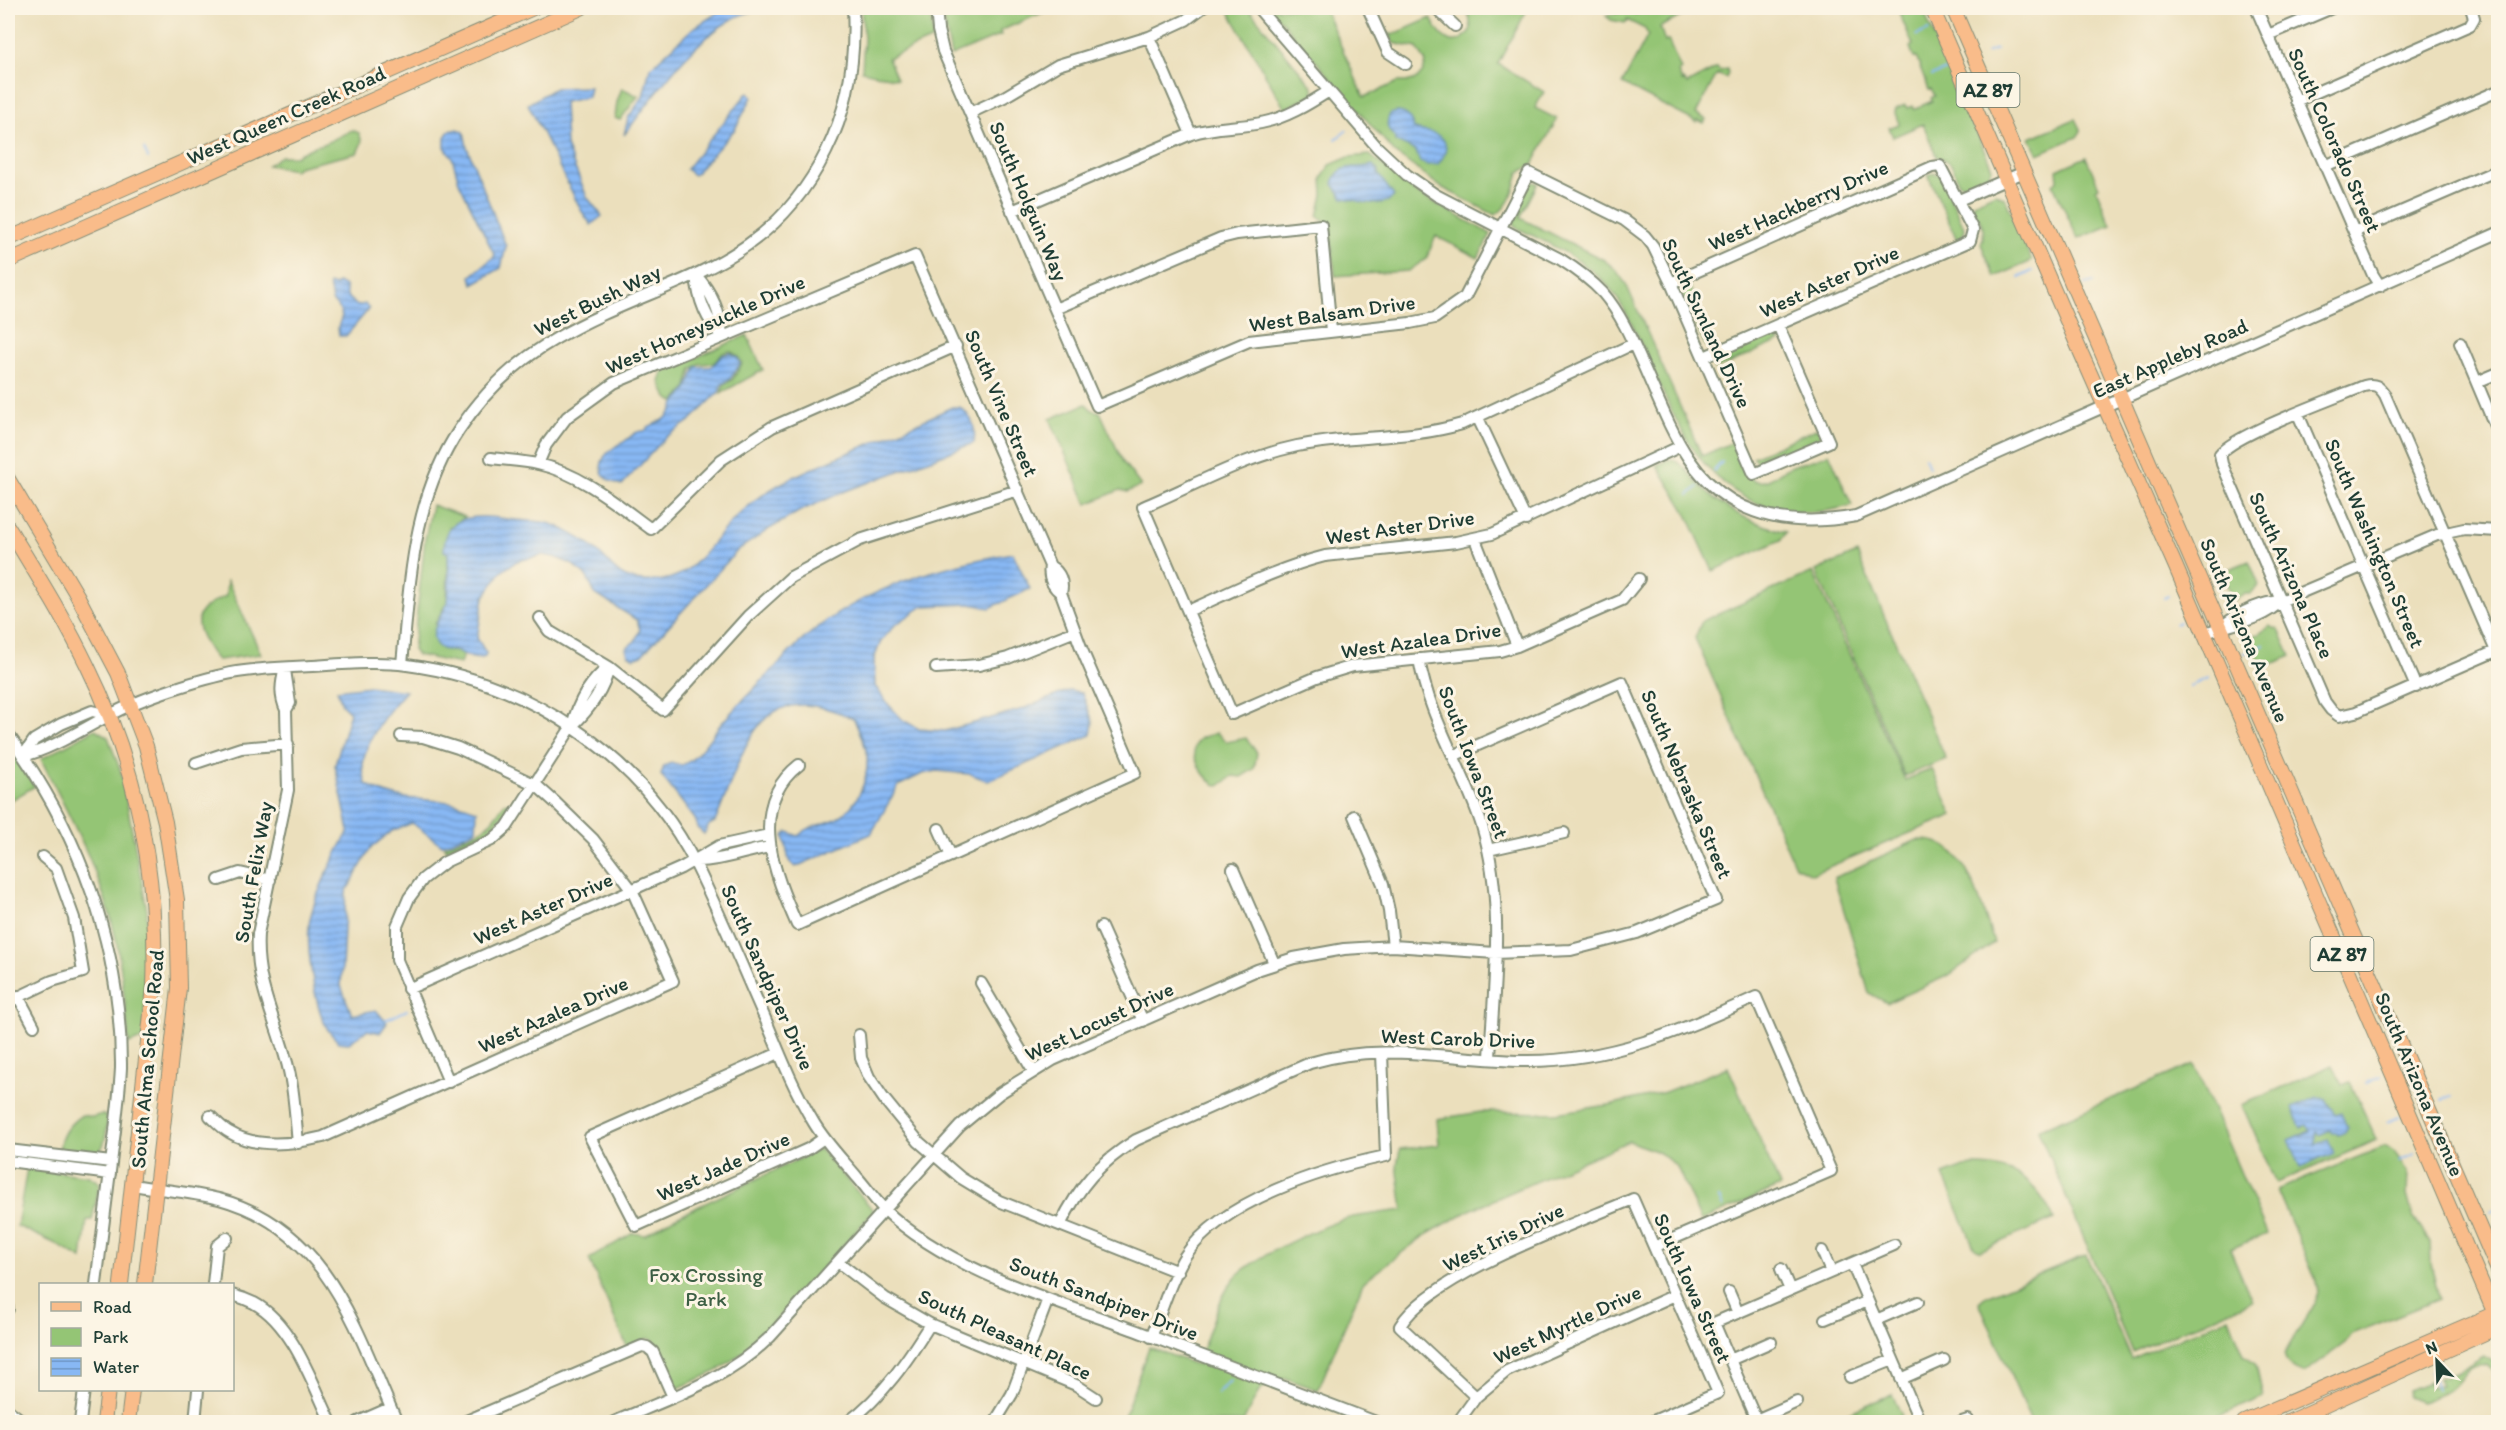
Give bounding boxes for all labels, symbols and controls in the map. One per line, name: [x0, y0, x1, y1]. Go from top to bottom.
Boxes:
street label: South Colorado Street: [2283, 44, 2387, 236]
street label: West Queen Creek Road: [183, 60, 390, 170]
road number: AZ 87: [1956, 73, 2020, 107]
street label: South Holguin Way: [984, 117, 1074, 285]
street label: West Hackberry Drive: [1704, 154, 1892, 256]
street label: South Sunland Drive: [1657, 234, 1757, 412]
street label: West Aster Drive: [1755, 239, 1903, 323]
street label: West Bush Way: [529, 258, 665, 342]
street label: West Honeysuckle Drive: [601, 269, 809, 379]
street label: West Balsam Drive: [1247, 289, 1417, 337]
street label: East Appleby Road: [2089, 313, 2251, 403]
street label: South Vine Street: [960, 326, 1044, 480]
street label: South Washington Street: [2320, 435, 2430, 651]
street label: South Arizona Place: [2244, 488, 2340, 662]
street label: West Aster Drive: [1324, 504, 1476, 550]
street label: South Arizona Avenue: [2195, 534, 2295, 726]
street label: West Azalea Drive: [1339, 616, 1503, 664]
street label: South Iowa Street: [1433, 682, 1515, 842]
street label: South Nebraska Street: [1636, 686, 1738, 882]
street label: South Felix Way: [228, 799, 278, 945]
street label: West Aster Drive: [469, 866, 617, 950]
street label: South Sandpiper Drive: [716, 880, 820, 1074]
road number: AZ 87: [2310, 937, 2374, 971]
street label: South Alma School Road: [125, 949, 169, 1169]
street label: West Azalea Drive: [474, 970, 632, 1058]
street label: West Locust Drive: [1021, 976, 1177, 1066]
street label: South Arizona Avenue: [2370, 988, 2470, 1180]
street label: West Carob Drive: [1380, 1023, 1536, 1053]
street label: West Jade Drive: [653, 1126, 793, 1206]
street label: West Iris Drive: [1438, 1197, 1568, 1277]
street label: South Iowa Street: [1649, 1209, 1737, 1367]
street label: South Sandpiper Drive: [1006, 1250, 1202, 1346]
park label: Fox Crossing Park: [649, 1262, 763, 1311]
street label: West Myrtle Drive: [1489, 1279, 1645, 1369]
legend: [39, 1283, 234, 1391]
street label: South Pleasant Place: [914, 1283, 1096, 1385]
text: Road: [93, 1296, 132, 1318]
text: Park: [93, 1326, 128, 1348]
north arrow: [2407, 1331, 2467, 1391]
text: N: [2423, 1337, 2440, 1359]
text: Water: [93, 1356, 139, 1378]

